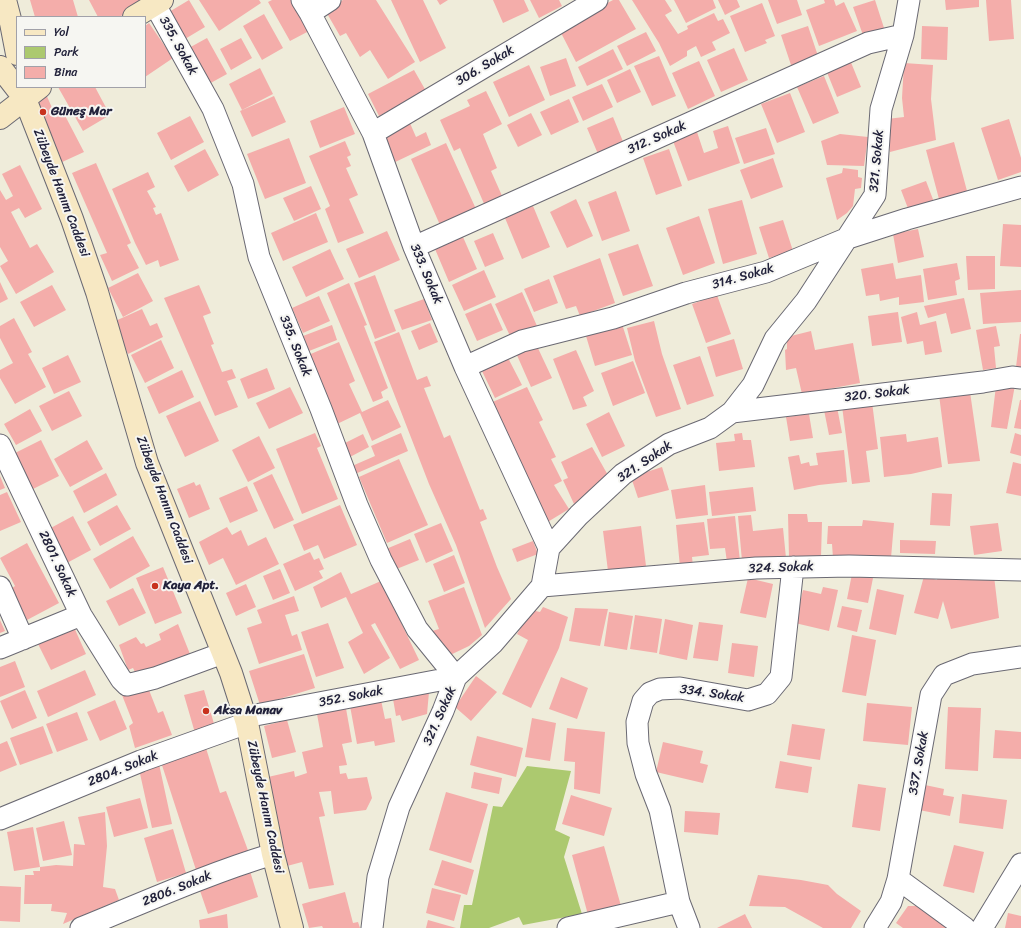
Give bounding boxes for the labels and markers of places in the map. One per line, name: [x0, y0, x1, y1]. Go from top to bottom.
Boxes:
place label: Güneş Mar: [51, 104, 112, 120]
marker: Güneş Mar: [38, 107, 48, 117]
place label: Kaya Apt.: [163, 578, 219, 594]
marker: Kaya Apt.: [150, 581, 160, 591]
place label: Aksa Manav: [214, 703, 282, 719]
marker: Aksa Manav: [201, 706, 211, 716]

